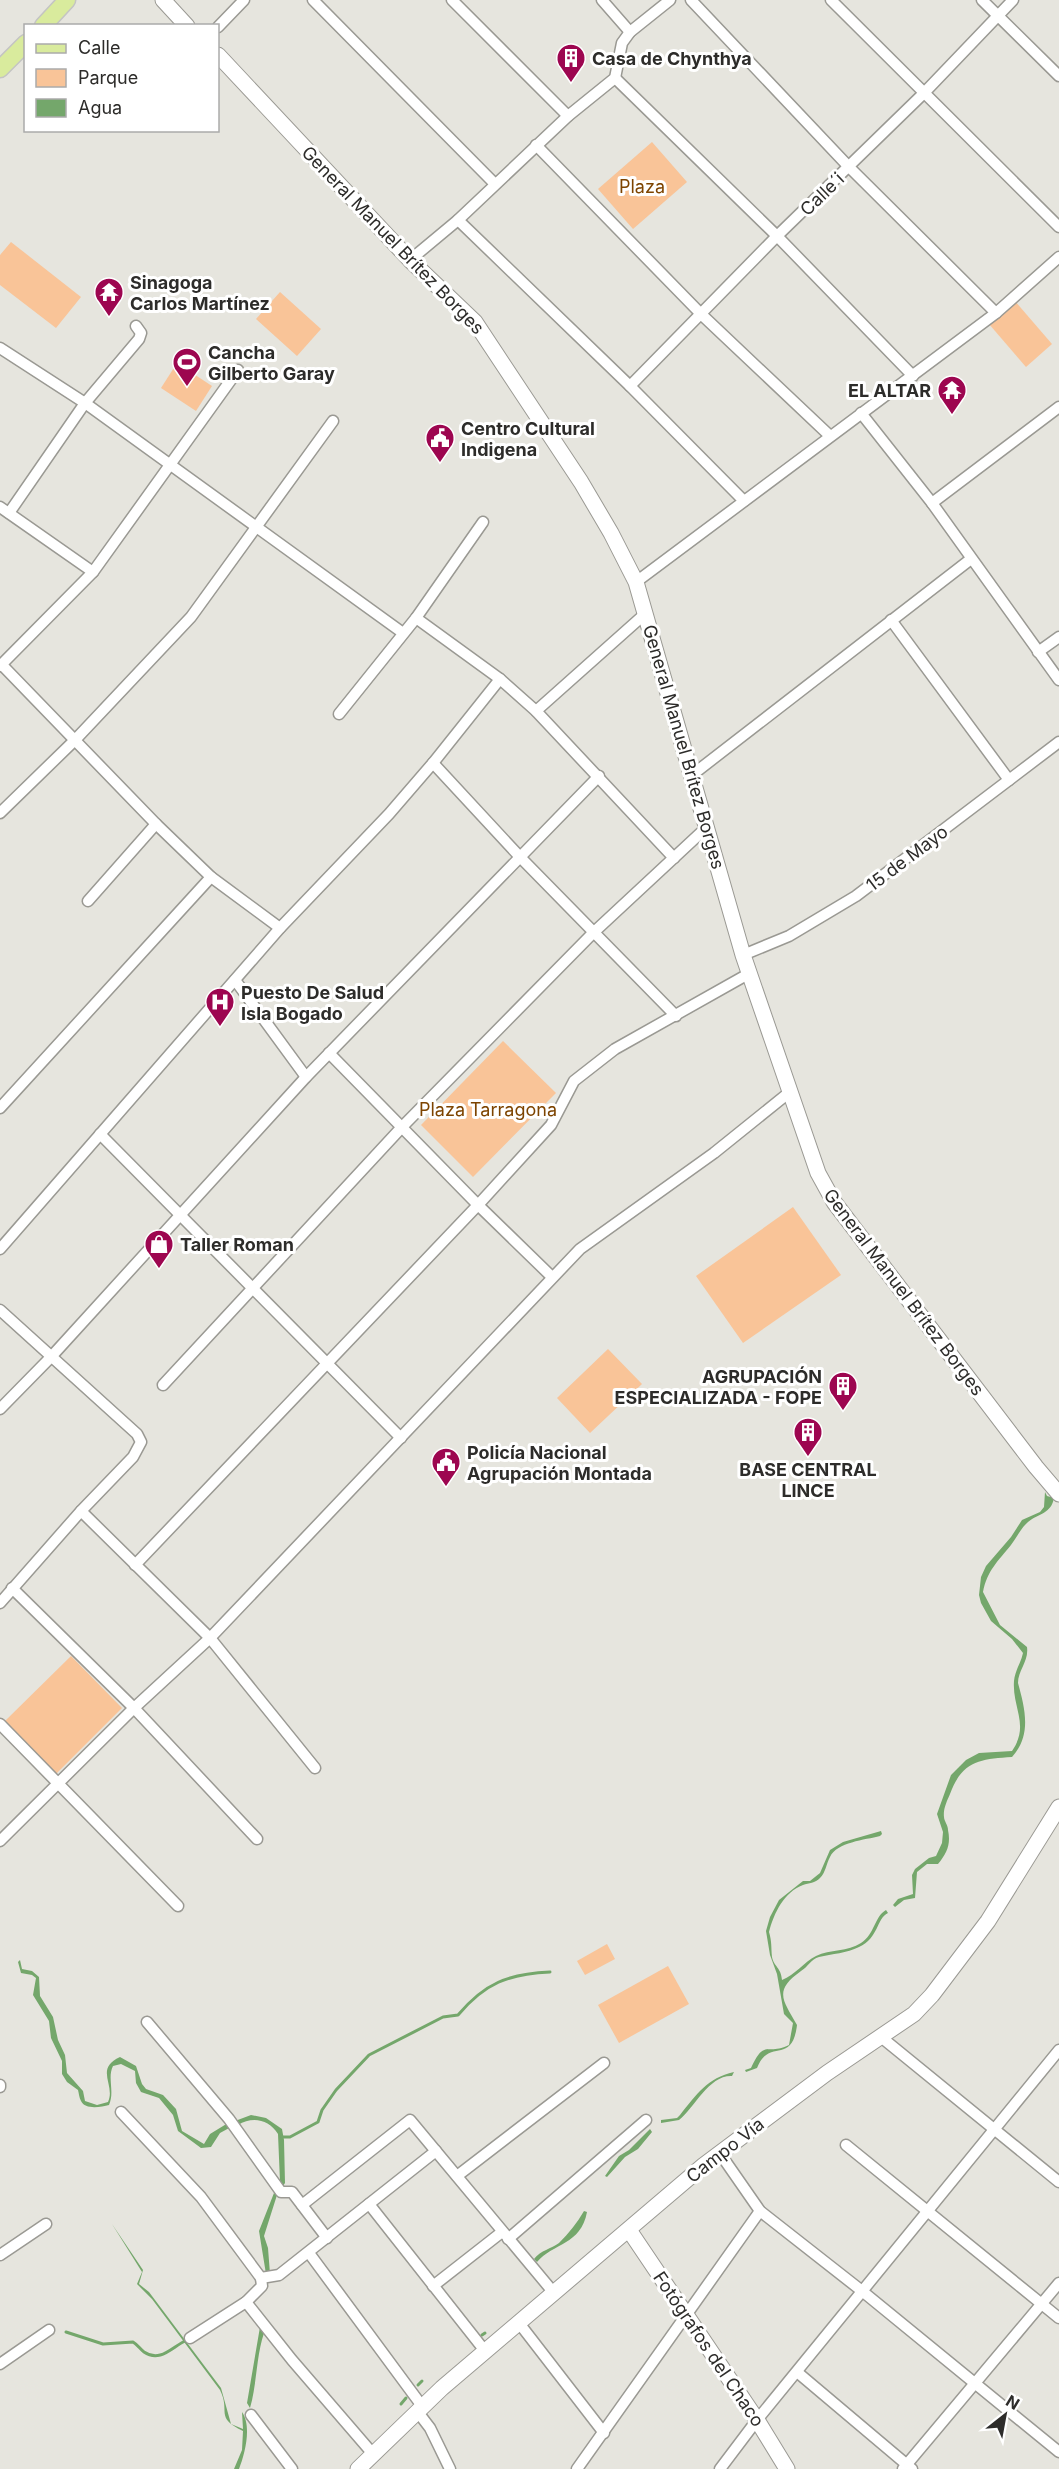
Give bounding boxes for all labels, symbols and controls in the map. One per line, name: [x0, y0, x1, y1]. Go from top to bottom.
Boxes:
legend: [24, 24, 219, 132]
text: Calle: [78, 37, 120, 58]
building icon: Casa de Chynthya: [555, 42, 587, 84]
place label: Casa de Chynthya: [592, 48, 752, 69]
text: Parque: [78, 67, 138, 88]
text: Agua: [78, 97, 122, 118]
street label: General Manuel Brítez Borges: [298, 142, 488, 338]
street label: Calle´i: [796, 168, 848, 220]
park label: Plaza: [619, 176, 665, 197]
place label: Sinagoga Carlos Martínez: [130, 272, 270, 314]
temple icon: Sinagoga Carlos Martínez: [93, 276, 125, 318]
place label: Cancha Gilberto Garay: [208, 342, 335, 384]
sports icon: Cancha Gilberto Garay: [171, 346, 203, 388]
temple icon: EL ALTAR: [936, 374, 968, 416]
place label: EL ALTAR: [848, 380, 931, 401]
place label: Centro Cultural Indigena: [461, 418, 595, 460]
public building icon: Centro Cultural Indigena: [424, 422, 456, 464]
street label: General Manuel Brítez Borges: [639, 622, 729, 872]
street label: 15 de Mayo: [862, 821, 952, 895]
place label: Puesto De Salud Isla Bogado: [241, 982, 384, 1024]
hospital icon: Puesto De Salud Isla Bogado: [204, 986, 236, 1028]
park label: Plaza Tarragona: [419, 1099, 557, 1120]
street label: General Manuel Brítez Borges: [819, 1185, 989, 1399]
shop icon: Taller Roman: [143, 1228, 175, 1270]
place label: Taller Roman: [180, 1234, 294, 1255]
place label: AGRUPACIÓN ESPECIALIZADA - FOPE: [615, 1366, 822, 1408]
building icon: AGRUPACIÓN ESPECIALIZADA - FOPE: [827, 1370, 859, 1412]
building icon: BASE CENTRAL LINCE: [792, 1416, 824, 1458]
place label: Policía Nacional Agrupación Montada: [467, 1442, 652, 1484]
public building icon: Policía Nacional Agrupación Montada: [430, 1446, 462, 1488]
place label: BASE CENTRAL LINCE: [739, 1459, 877, 1501]
street label: Campo Vía: [682, 2113, 768, 2187]
street label: Fotógrafos del Chaco: [649, 2267, 769, 2431]
north arrow: [975, 2385, 1035, 2445]
text: N: [1002, 2390, 1023, 2414]

